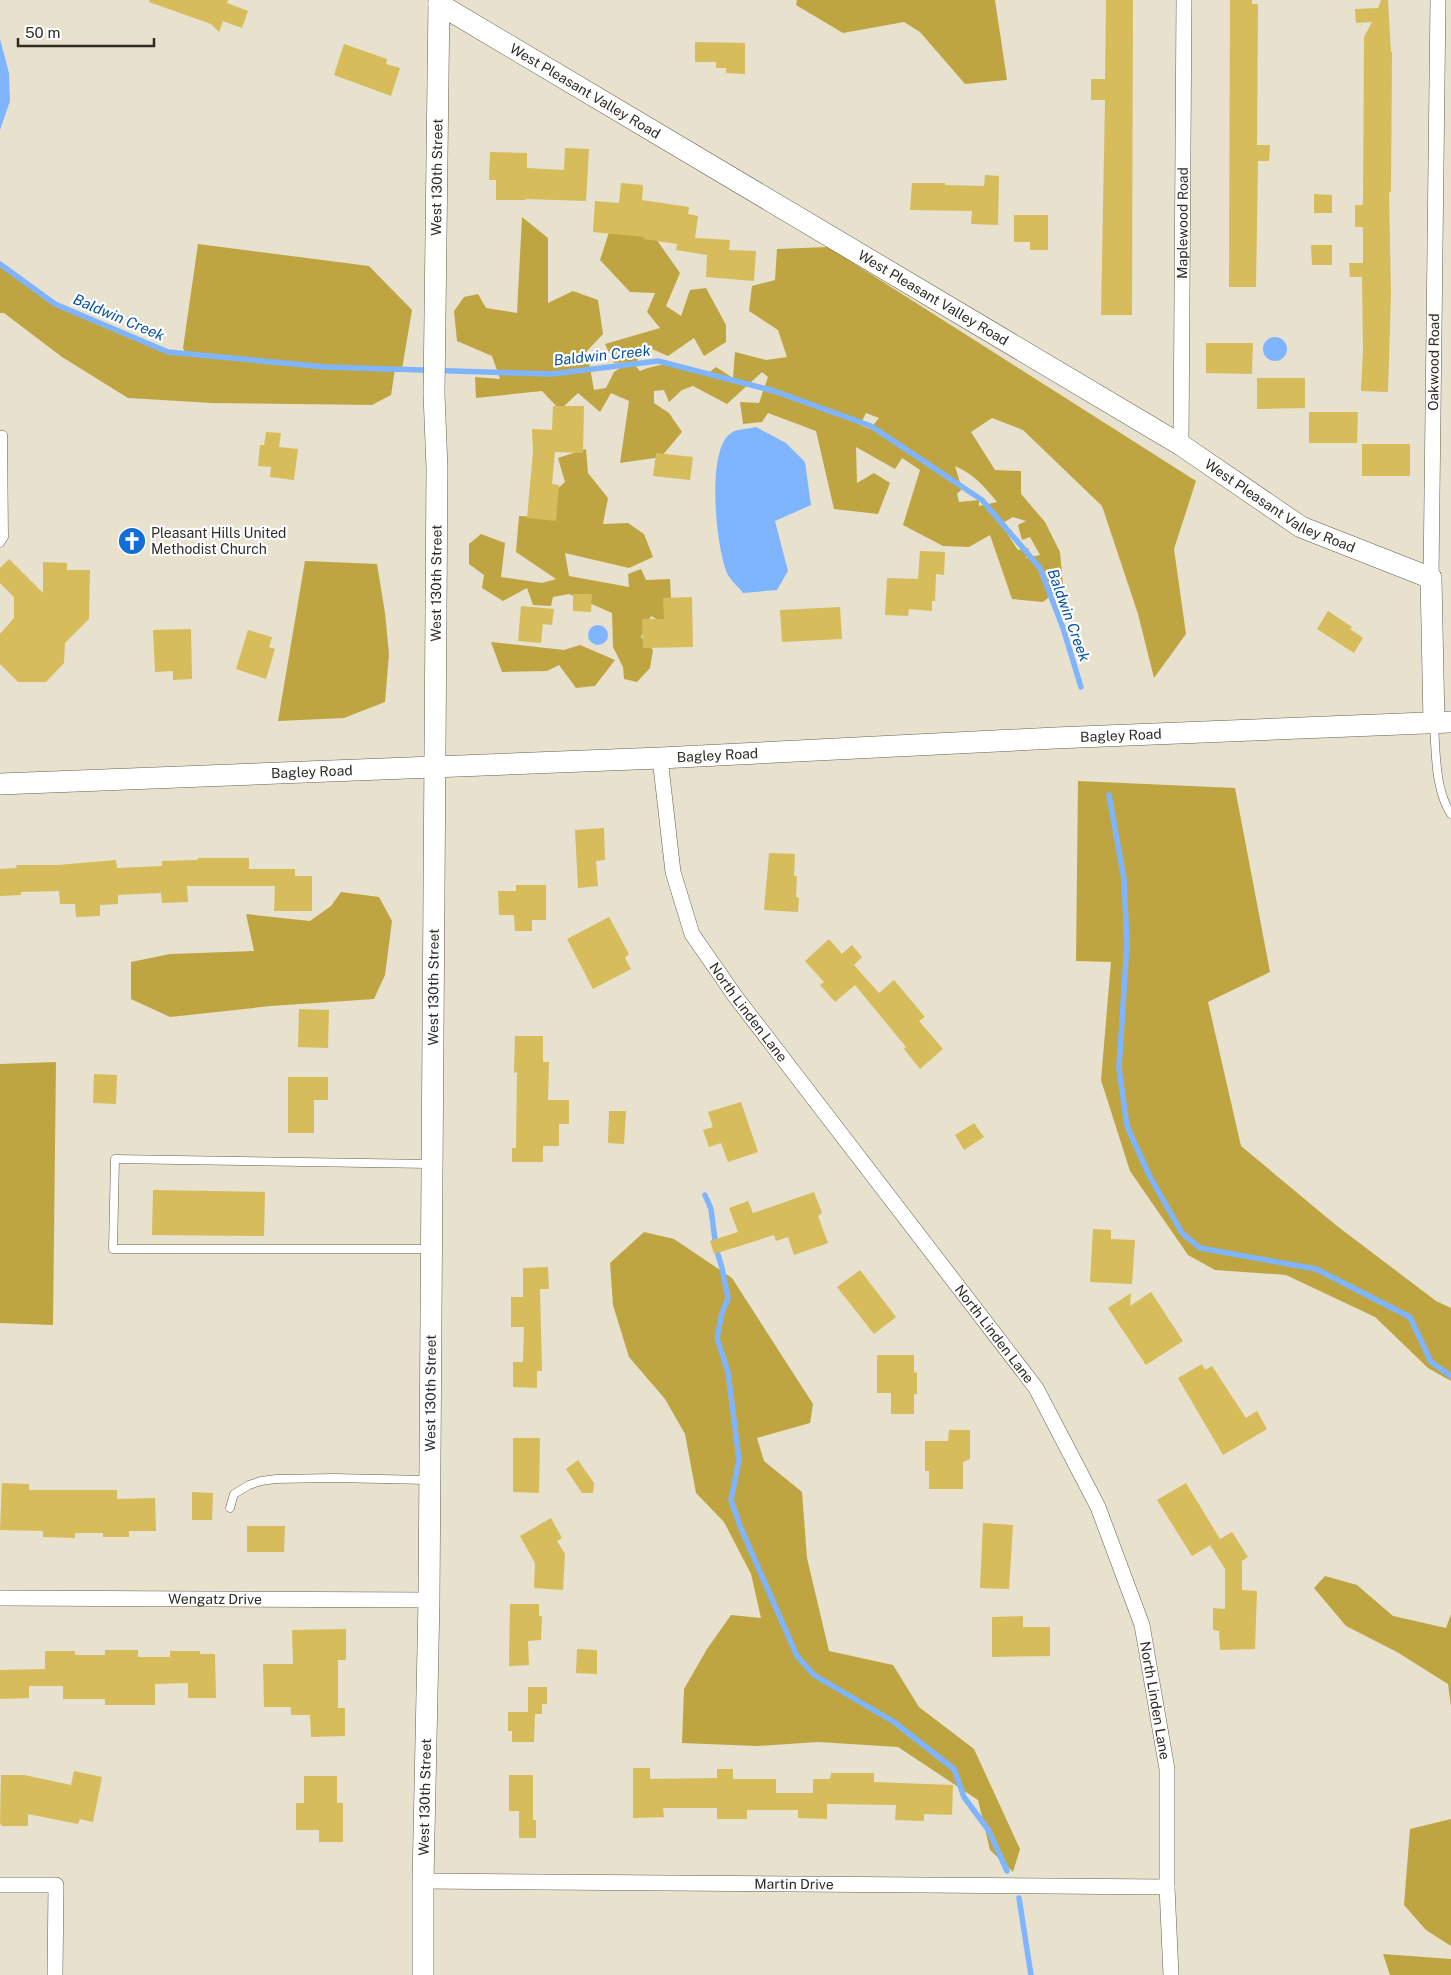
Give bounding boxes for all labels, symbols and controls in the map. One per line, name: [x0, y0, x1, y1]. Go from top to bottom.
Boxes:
scale bar: [18, 15, 154, 47]
text: 50 m: [25, 24, 60, 41]
street label: West Pleasant Valley Road: [507, 40, 663, 142]
street label: West 130th Street: [428, 118, 445, 236]
street label: Maplewood Road: [1174, 167, 1191, 279]
street label: West Pleasant Valley Road: [855, 247, 1011, 349]
water label: Baldwin Creek: [71, 290, 168, 344]
street label: Oakwood Road: [1425, 313, 1442, 411]
water label: Baldwin Creek: [553, 341, 652, 369]
street label: West Pleasant Valley Road: [1202, 456, 1358, 556]
street label: West 130th Street: [428, 524, 445, 642]
place label: Pleasant Hills United Methodist Church: [151, 525, 286, 557]
church icon: Pleasant Hills United Methodist Church: [117, 526, 147, 556]
water label: Baldwin Creek: [1044, 566, 1094, 664]
street label: Bagley Road: [1080, 726, 1162, 745]
street label: Bagley Road: [676, 745, 759, 765]
street label: Bagley Road: [271, 762, 353, 781]
street label: West 130th Street: [425, 928, 442, 1046]
street label: North Linden Lane: [706, 959, 791, 1065]
street label: North Linden Lane: [952, 1281, 1037, 1386]
street label: West 130th Street: [422, 1334, 439, 1452]
street label: Wengatz Drive: [168, 1591, 262, 1607]
street label: North Linden Lane: [1137, 1640, 1173, 1761]
street label: West 130th Street: [416, 1738, 434, 1856]
street label: Martin Drive: [754, 1876, 834, 1892]

